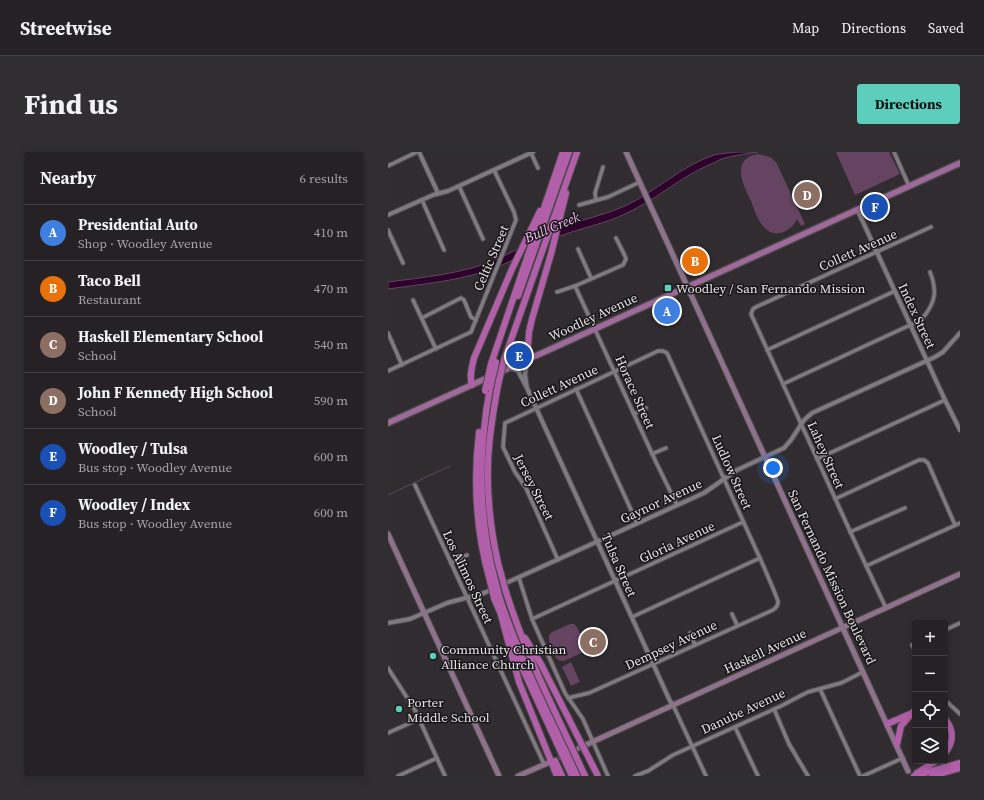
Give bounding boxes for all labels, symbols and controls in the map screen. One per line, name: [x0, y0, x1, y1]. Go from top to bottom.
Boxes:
text: Streetwise: [20, 15, 112, 41]
text: Map: [792, 18, 819, 38]
text: Directions: [841, 18, 906, 38]
text: Saved: [928, 18, 964, 38]
button: Directions: [857, 84, 960, 124]
text: Find us: [24, 85, 118, 123]
text: Nearby: [40, 166, 96, 190]
text: 6 results: [300, 170, 348, 187]
pin: D: [794, 180, 820, 210]
pin: F: [862, 192, 888, 222]
water label: Bull Creek: [520, 206, 583, 248]
text: Presidential Auto: [78, 214, 198, 235]
street label: Celtic Street: [470, 222, 513, 293]
text: A: [49, 224, 57, 241]
text: 410 m: [314, 224, 348, 241]
street label: Collett Avenue: [816, 225, 900, 275]
text: Shop · Woodley Avenue: [78, 235, 212, 252]
pin: B: [682, 246, 708, 276]
text: Taco Bell: [78, 270, 141, 291]
text: B: [49, 280, 57, 297]
text: 470 m: [314, 280, 348, 297]
place label: Woodley / San Fernando Mission: [676, 280, 866, 297]
street label: Index Street: [894, 281, 940, 352]
marker: Woodley / San Fernando Mission: [663, 283, 673, 293]
street label: Woodley Avenue: [546, 289, 640, 345]
text: Restaurant: [78, 291, 141, 308]
pin: A: [654, 296, 680, 326]
text: Haskell Elementary School: [78, 326, 263, 347]
text: C: [49, 336, 57, 353]
text: 540 m: [314, 336, 348, 353]
pin: E: [506, 341, 532, 371]
text: School: [78, 347, 117, 364]
street label: Horace Street: [611, 353, 659, 432]
street label: Collett Avenue: [517, 360, 601, 411]
text: John F Kennedy High School: [78, 382, 273, 403]
text: D: [48, 392, 58, 409]
text: 590 m: [314, 392, 348, 409]
text: School: [78, 403, 117, 420]
street label: Lahey Street: [804, 419, 849, 492]
street label: Ludlow Street: [708, 432, 756, 513]
text: Woodley / Tulsa: [78, 438, 188, 459]
text: E: [49, 448, 57, 465]
text: 600 m: [314, 448, 348, 465]
street label: Jersey Street: [510, 450, 558, 524]
your location: [763, 458, 783, 478]
text: Bus stop · Woodley Avenue: [78, 459, 232, 476]
street label: Gaynor Avenue: [617, 474, 705, 527]
street label: San Fernando Mission Boulevard: [784, 487, 880, 668]
text: Woodley / Index: [78, 494, 190, 515]
text: F: [49, 504, 57, 521]
text: 600 m: [314, 504, 348, 521]
text: Bus stop · Woodley Avenue: [78, 515, 232, 532]
street label: Gloria Avenue: [636, 517, 718, 567]
street label: Los Alimos Street: [439, 528, 497, 627]
street label: Tulsa Street: [597, 531, 641, 600]
street label: Dempsey Avenue: [622, 616, 720, 674]
map controls: [912, 620, 948, 764]
button: +: [912, 620, 948, 656]
street label: Haskell Avenue: [721, 624, 809, 677]
pin: C: [580, 627, 606, 657]
place label: Community Christian Alliance Church: [441, 641, 567, 673]
marker: Community Christian Alliance Church: [428, 651, 438, 661]
button: −: [912, 656, 948, 692]
street label: Danube Avenue: [698, 684, 788, 738]
button: locate: [912, 692, 948, 728]
place label: Porter Middle School: [407, 694, 490, 726]
marker: Porter Middle School: [394, 704, 404, 714]
button: layers: [912, 728, 948, 764]

